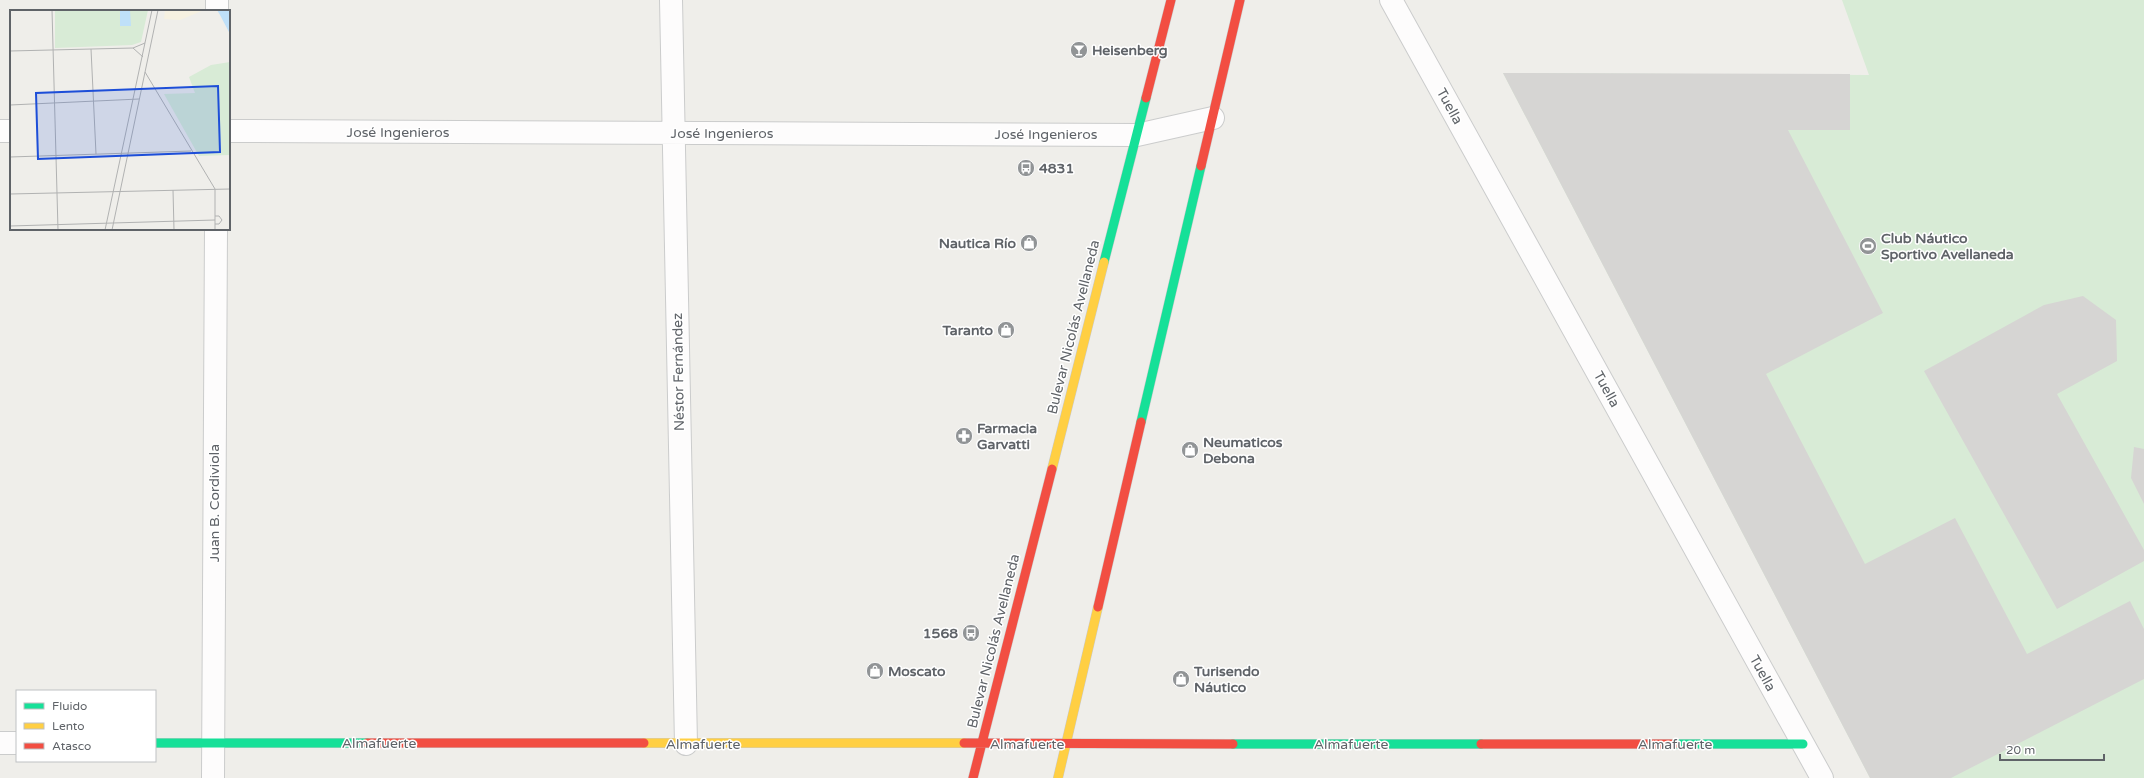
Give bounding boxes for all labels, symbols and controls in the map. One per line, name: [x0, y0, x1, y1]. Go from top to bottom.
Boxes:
inset map: [10, 10, 230, 230]
bar icon: Heisenberg: [1069, 40, 1089, 60]
place label: Heisenberg: [1092, 42, 1168, 59]
street label: Tuella: [1433, 85, 1466, 127]
street label: José Ingenieros: [347, 124, 450, 141]
street label: José Ingenieros: [671, 125, 774, 142]
street label: José Ingenieros: [995, 126, 1098, 143]
bus stop icon: 4831: [1016, 158, 1036, 178]
place label: 4831: [1039, 160, 1074, 177]
place label: Club Náutico Sportivo Avellaneda: [1881, 230, 2014, 263]
shop icon: Nautica Río: [1019, 233, 1039, 253]
place label: Nautica Río: [939, 235, 1016, 252]
sports icon: Club Náutico Sportivo Avellaneda: [1858, 236, 1878, 256]
street label: Bulevar Nicolás Avellaneda: [1044, 238, 1103, 416]
street label: Néstor Fernández: [669, 313, 688, 431]
shop icon: Taranto: [996, 320, 1016, 340]
place label: Taranto: [941, 322, 993, 339]
street label: Tuella: [1590, 368, 1623, 410]
place label: Farmacia Garvatti: [977, 420, 1037, 453]
pharmacy icon: Farmacia Garvatti: [954, 426, 974, 446]
place label: Neumaticos Debona: [1203, 434, 1283, 467]
shop icon: Neumaticos Debona: [1180, 440, 1200, 460]
street label: Juan B. Cordiviola: [206, 444, 223, 562]
street label: Bulevar Nicolás Avellaneda: [964, 552, 1023, 730]
bus stop icon: 1568: [961, 623, 981, 643]
place label: 1568: [923, 625, 958, 642]
street label: Tuella: [1746, 652, 1779, 694]
shop icon: Moscato: [865, 661, 885, 681]
place label: Moscato: [888, 663, 946, 680]
place label: Turisendo Náutico: [1193, 663, 1260, 696]
shop icon: Turisendo Náutico: [1171, 669, 1191, 689]
legend: [16, 690, 156, 762]
text: Fluido: [52, 699, 87, 713]
text: Lento: [52, 719, 85, 733]
street label: Almafuerte: [342, 735, 416, 752]
street label: Almafuerte: [666, 736, 740, 753]
street label: Almafuerte: [990, 736, 1064, 753]
street label: Almafuerte: [1314, 736, 1388, 753]
street label: Almafuerte: [1638, 736, 1712, 753]
scale bar: [2000, 736, 2104, 762]
text: Atasco: [52, 739, 91, 753]
text: 20 m: [2006, 743, 2035, 757]

